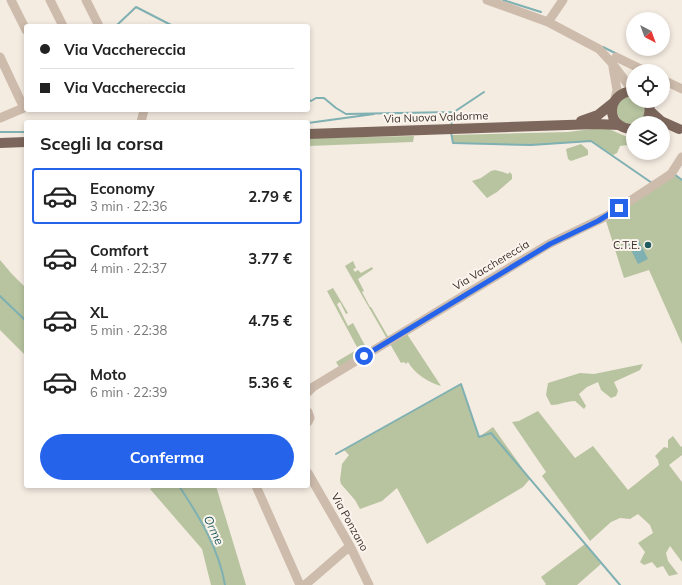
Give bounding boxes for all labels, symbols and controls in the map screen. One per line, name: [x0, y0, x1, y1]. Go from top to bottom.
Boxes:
north arrow: [626, 12, 670, 56]
map controls: [626, 12, 670, 160]
text: Via Vacchereccia: [64, 40, 186, 59]
button: locate: [626, 64, 670, 108]
text: Via Vacchereccia: [64, 78, 186, 97]
street label: Via Nuova Valdorme: [384, 108, 488, 126]
button: layers: [626, 116, 670, 160]
text: Scegli la corsa: [40, 132, 163, 155]
icon: car: [42, 178, 78, 214]
text: Economy: [90, 179, 155, 198]
text: 2.79 €: [248, 187, 292, 206]
text: 3 min · 22:36: [90, 198, 167, 214]
route end: [610, 199, 628, 217]
street label: Via Vacchereccia: [450, 237, 532, 293]
place label: C.T.E.: [613, 238, 640, 252]
icon: car: [42, 240, 78, 276]
marker: C.T.E.: [643, 240, 653, 250]
text: Comfort: [90, 241, 148, 260]
text: 3.77 €: [248, 249, 292, 268]
text: 4 min · 22:37: [90, 260, 167, 276]
icon: car: [42, 302, 78, 338]
text: XL: [90, 303, 108, 322]
text: 4.75 €: [248, 311, 292, 330]
text: 5 min · 22:38: [90, 322, 167, 338]
route start: [355, 347, 373, 365]
icon: car: [42, 364, 78, 400]
text: Moto: [90, 365, 126, 384]
text: 5.36 €: [248, 373, 292, 392]
text: 6 min · 22:39: [90, 384, 167, 400]
button: Conferma: [40, 434, 294, 480]
street label: Via Ponzano: [328, 490, 372, 554]
water label: Orme: [201, 513, 227, 548]

